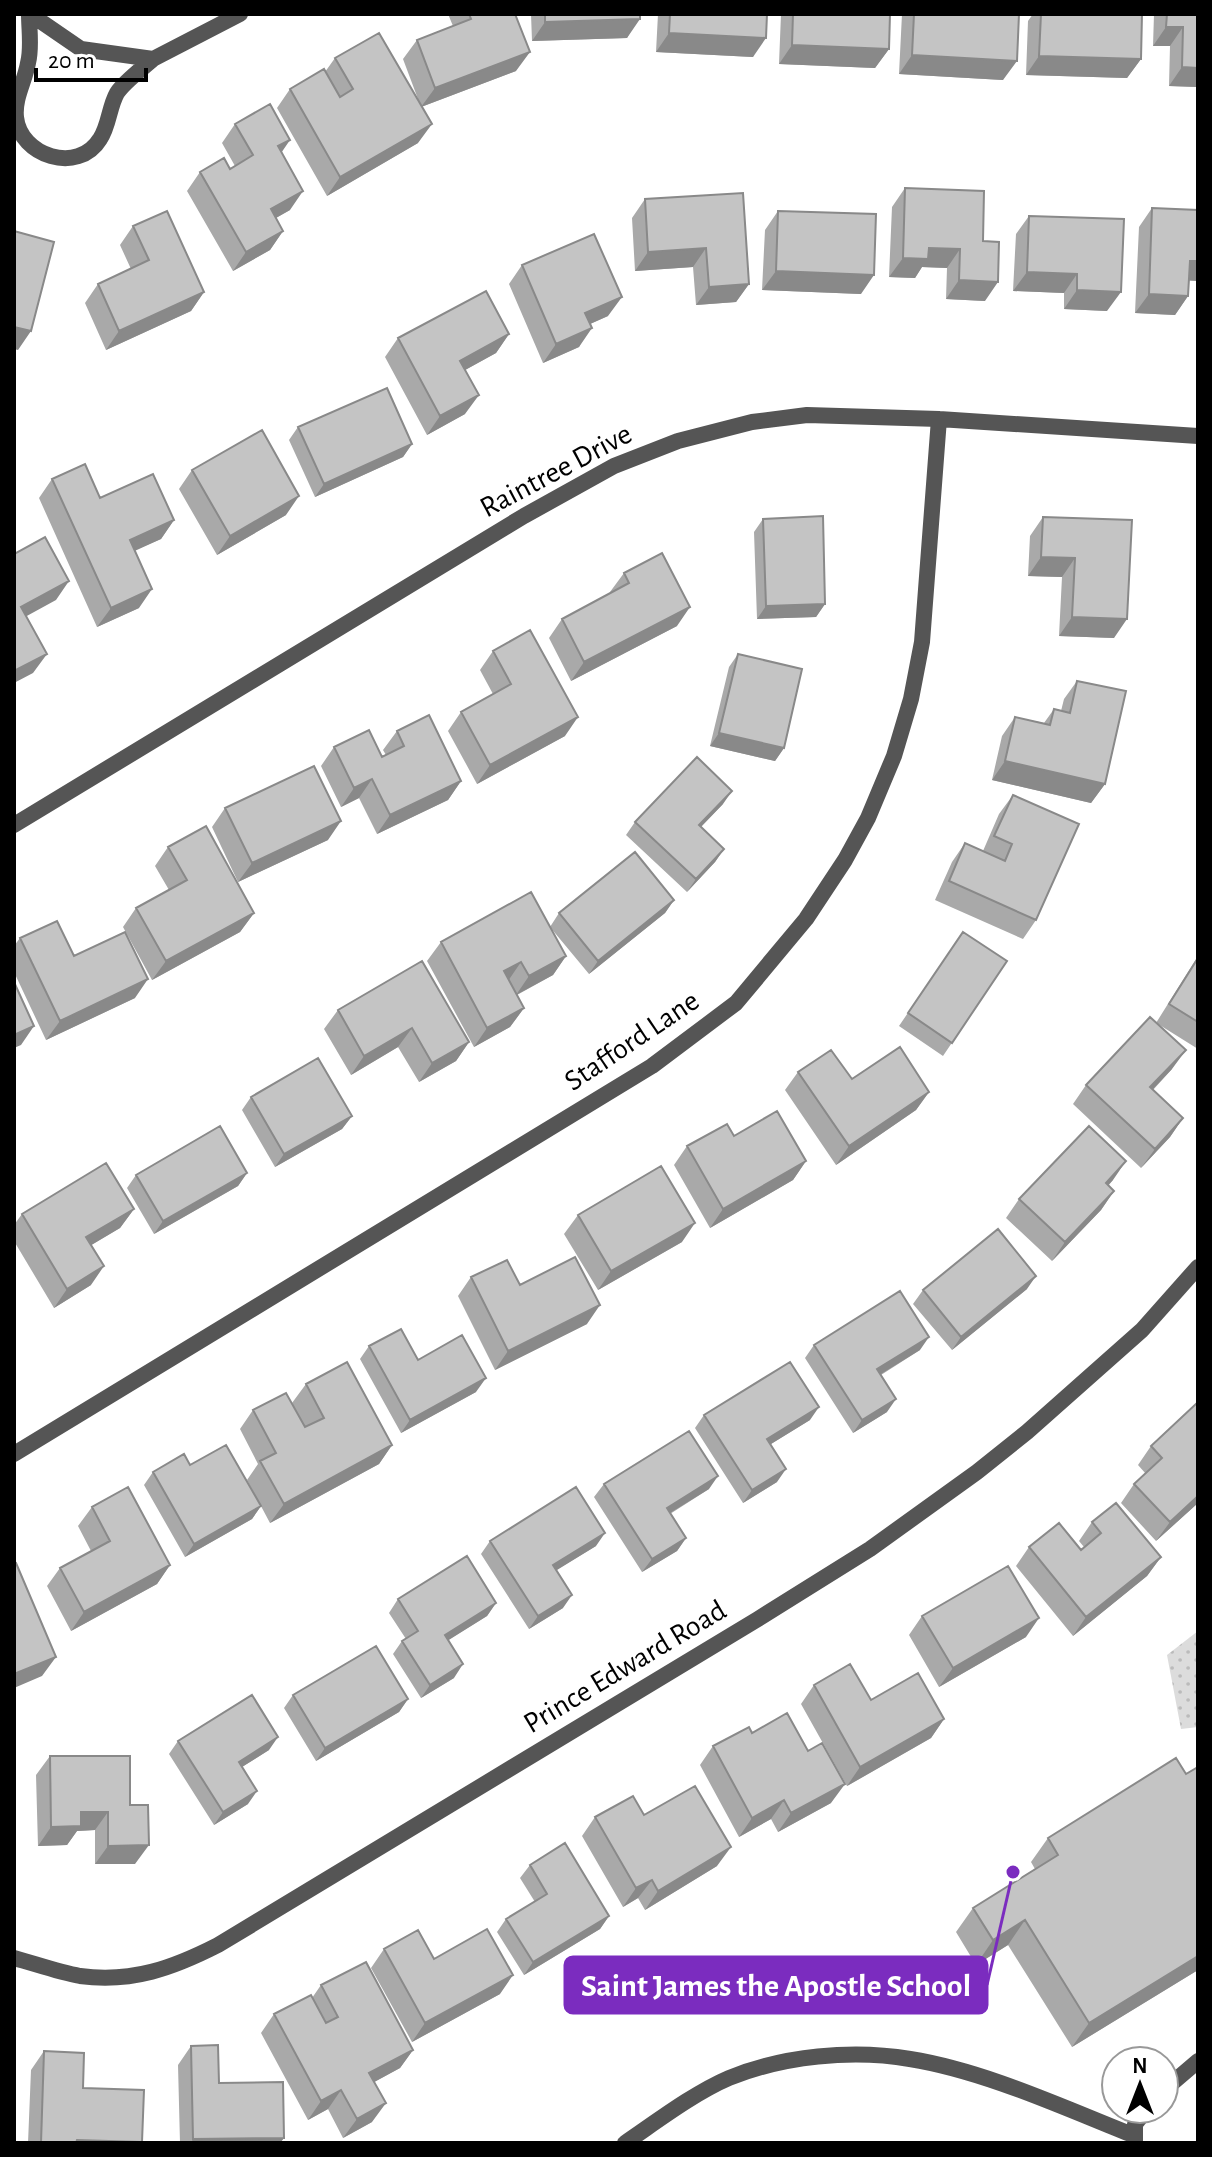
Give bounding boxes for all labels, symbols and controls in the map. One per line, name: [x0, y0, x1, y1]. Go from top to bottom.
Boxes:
scale bar: [36, 32, 146, 82]
text: 20 m: [48, 49, 95, 73]
street label: Raintree Drive: [475, 419, 637, 523]
street label: Stafford Lane: [559, 985, 705, 1097]
street label: Prince Edward Road: [519, 1595, 731, 1739]
callout: Saint James the Apostle School: [565, 1957, 987, 2013]
text: Saint James the Apostle School: [581, 1970, 971, 2002]
north arrow: [1100, 2045, 1180, 2125]
text: N: [1132, 2055, 1148, 2077]

